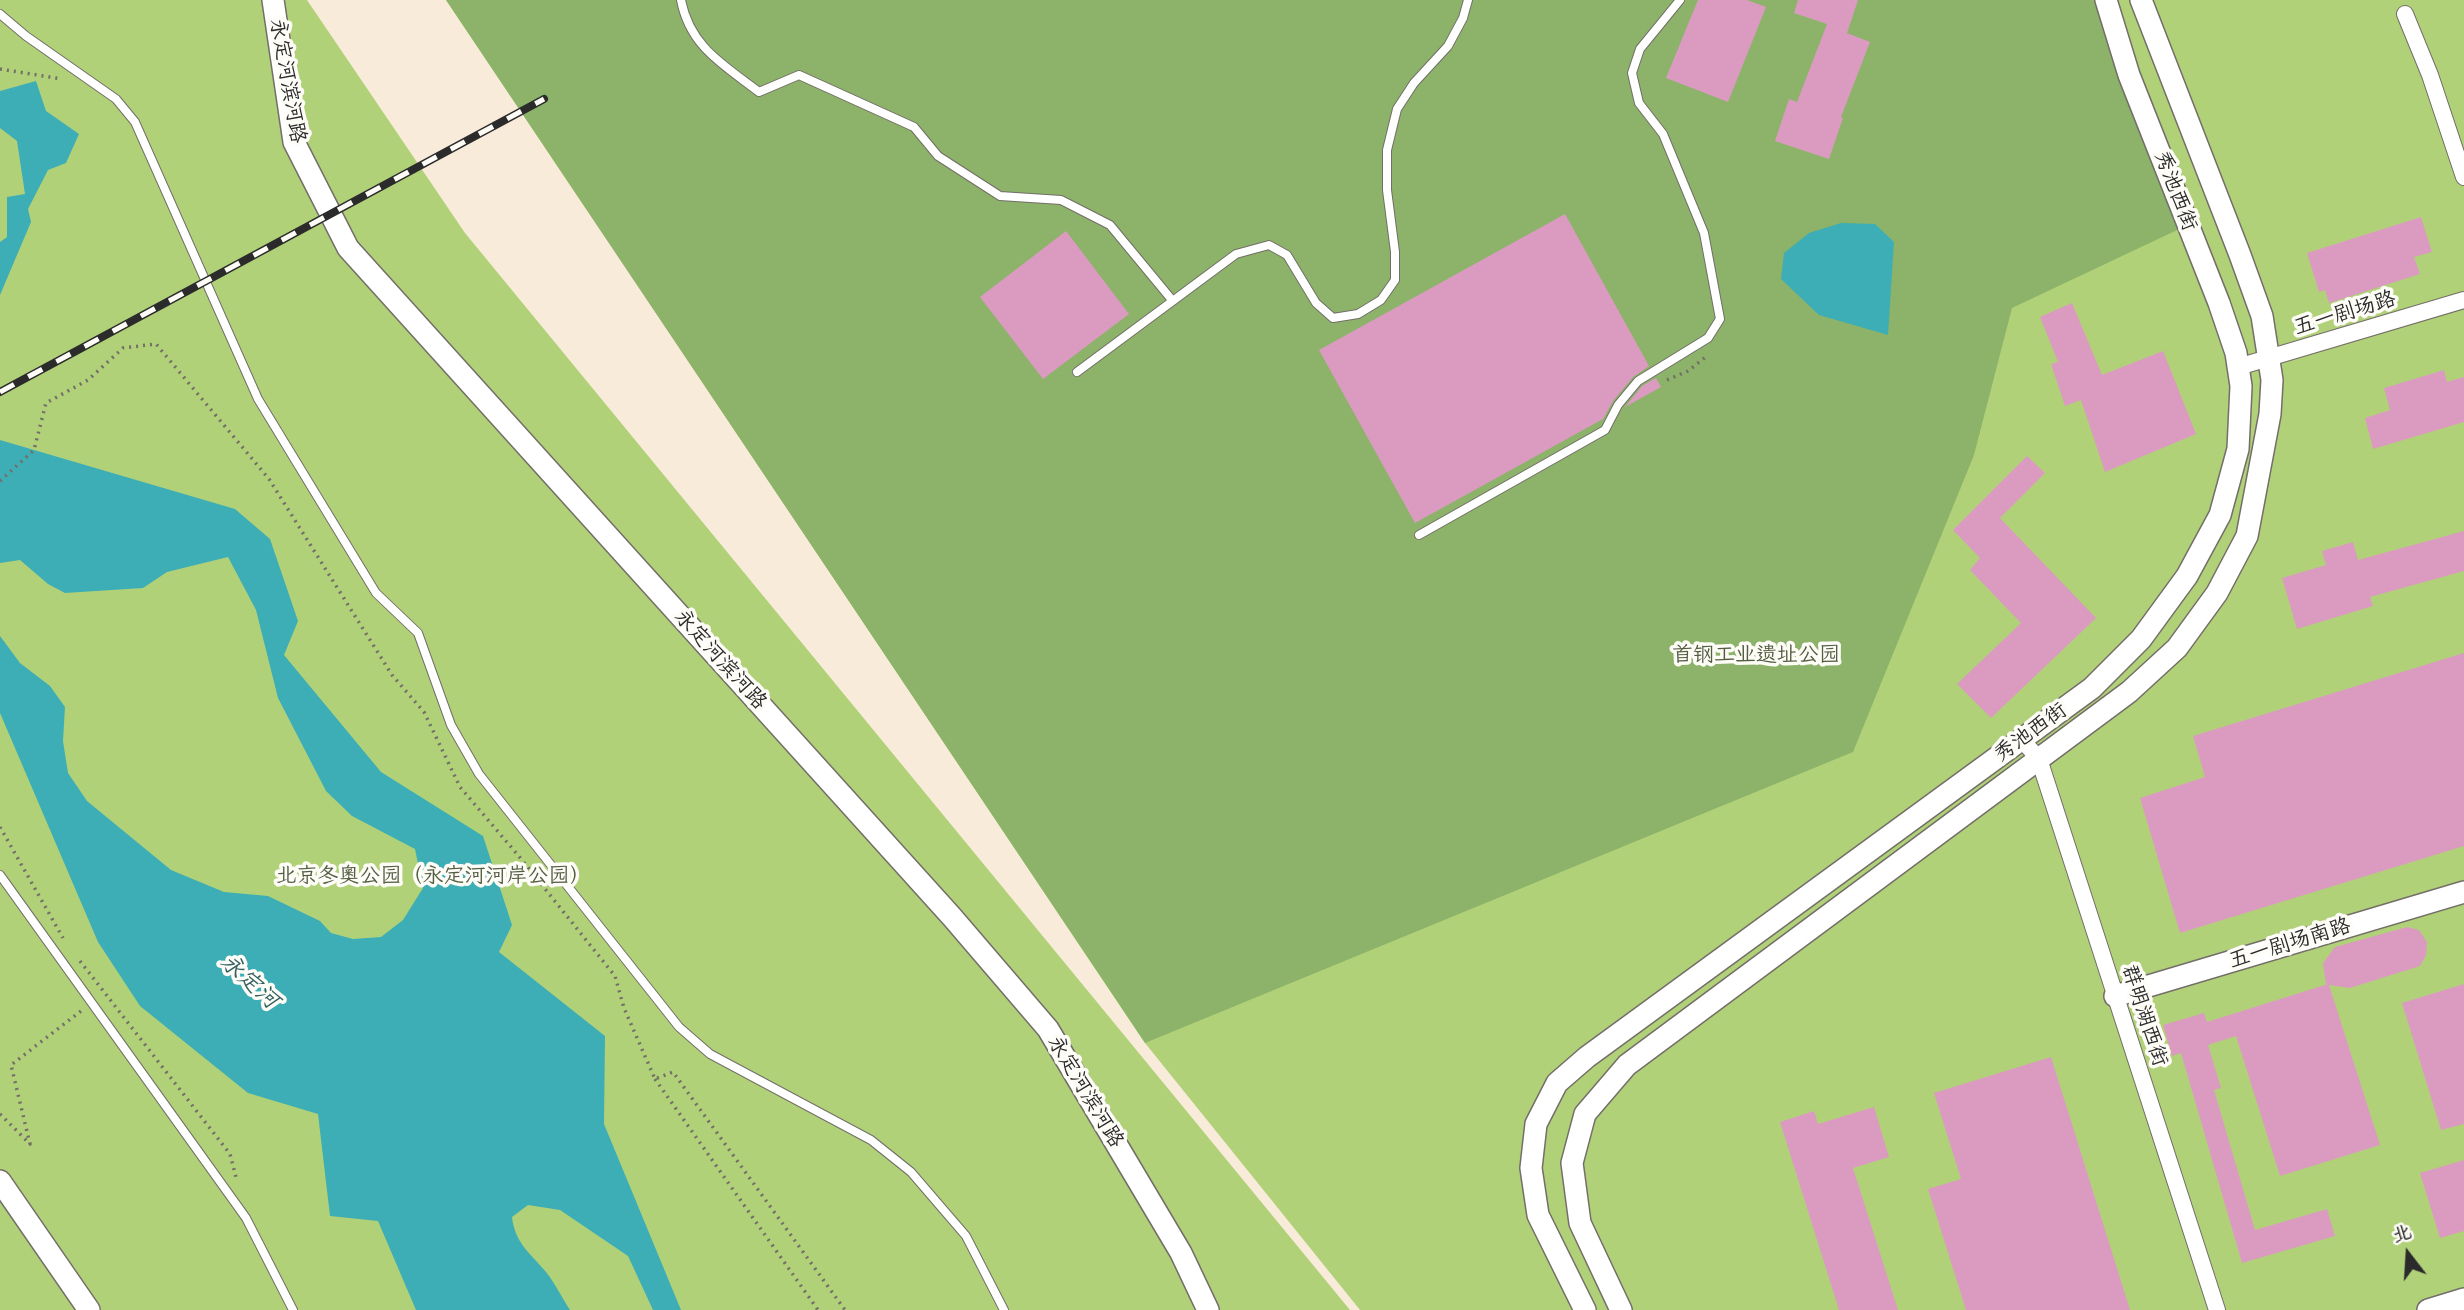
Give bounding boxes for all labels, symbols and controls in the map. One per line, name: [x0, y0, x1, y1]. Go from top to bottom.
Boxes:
street label: 永定河滨河路: [264, 17, 310, 145]
street label: 秀池西街: [2148, 147, 2202, 235]
street label: 五一剧场路: [2291, 287, 2399, 341]
street label: 永定河滨河路: [668, 605, 772, 715]
park label: 首钢工业遗址公园: [1672, 643, 1840, 669]
street label: 秀池西街: [1990, 698, 2072, 768]
park label: 北京冬奥公园（永定河河岸公园）: [276, 864, 590, 890]
street label: 五一剧场南路: [2226, 914, 2354, 974]
water label: 永定河: [214, 949, 284, 1015]
street label: 群明湖西街: [2116, 962, 2172, 1070]
street label: 永定河滨河路: [1042, 1032, 1128, 1152]
north arrow: [2373, 1219, 2443, 1289]
text: 北: [2389, 1220, 2414, 1247]

